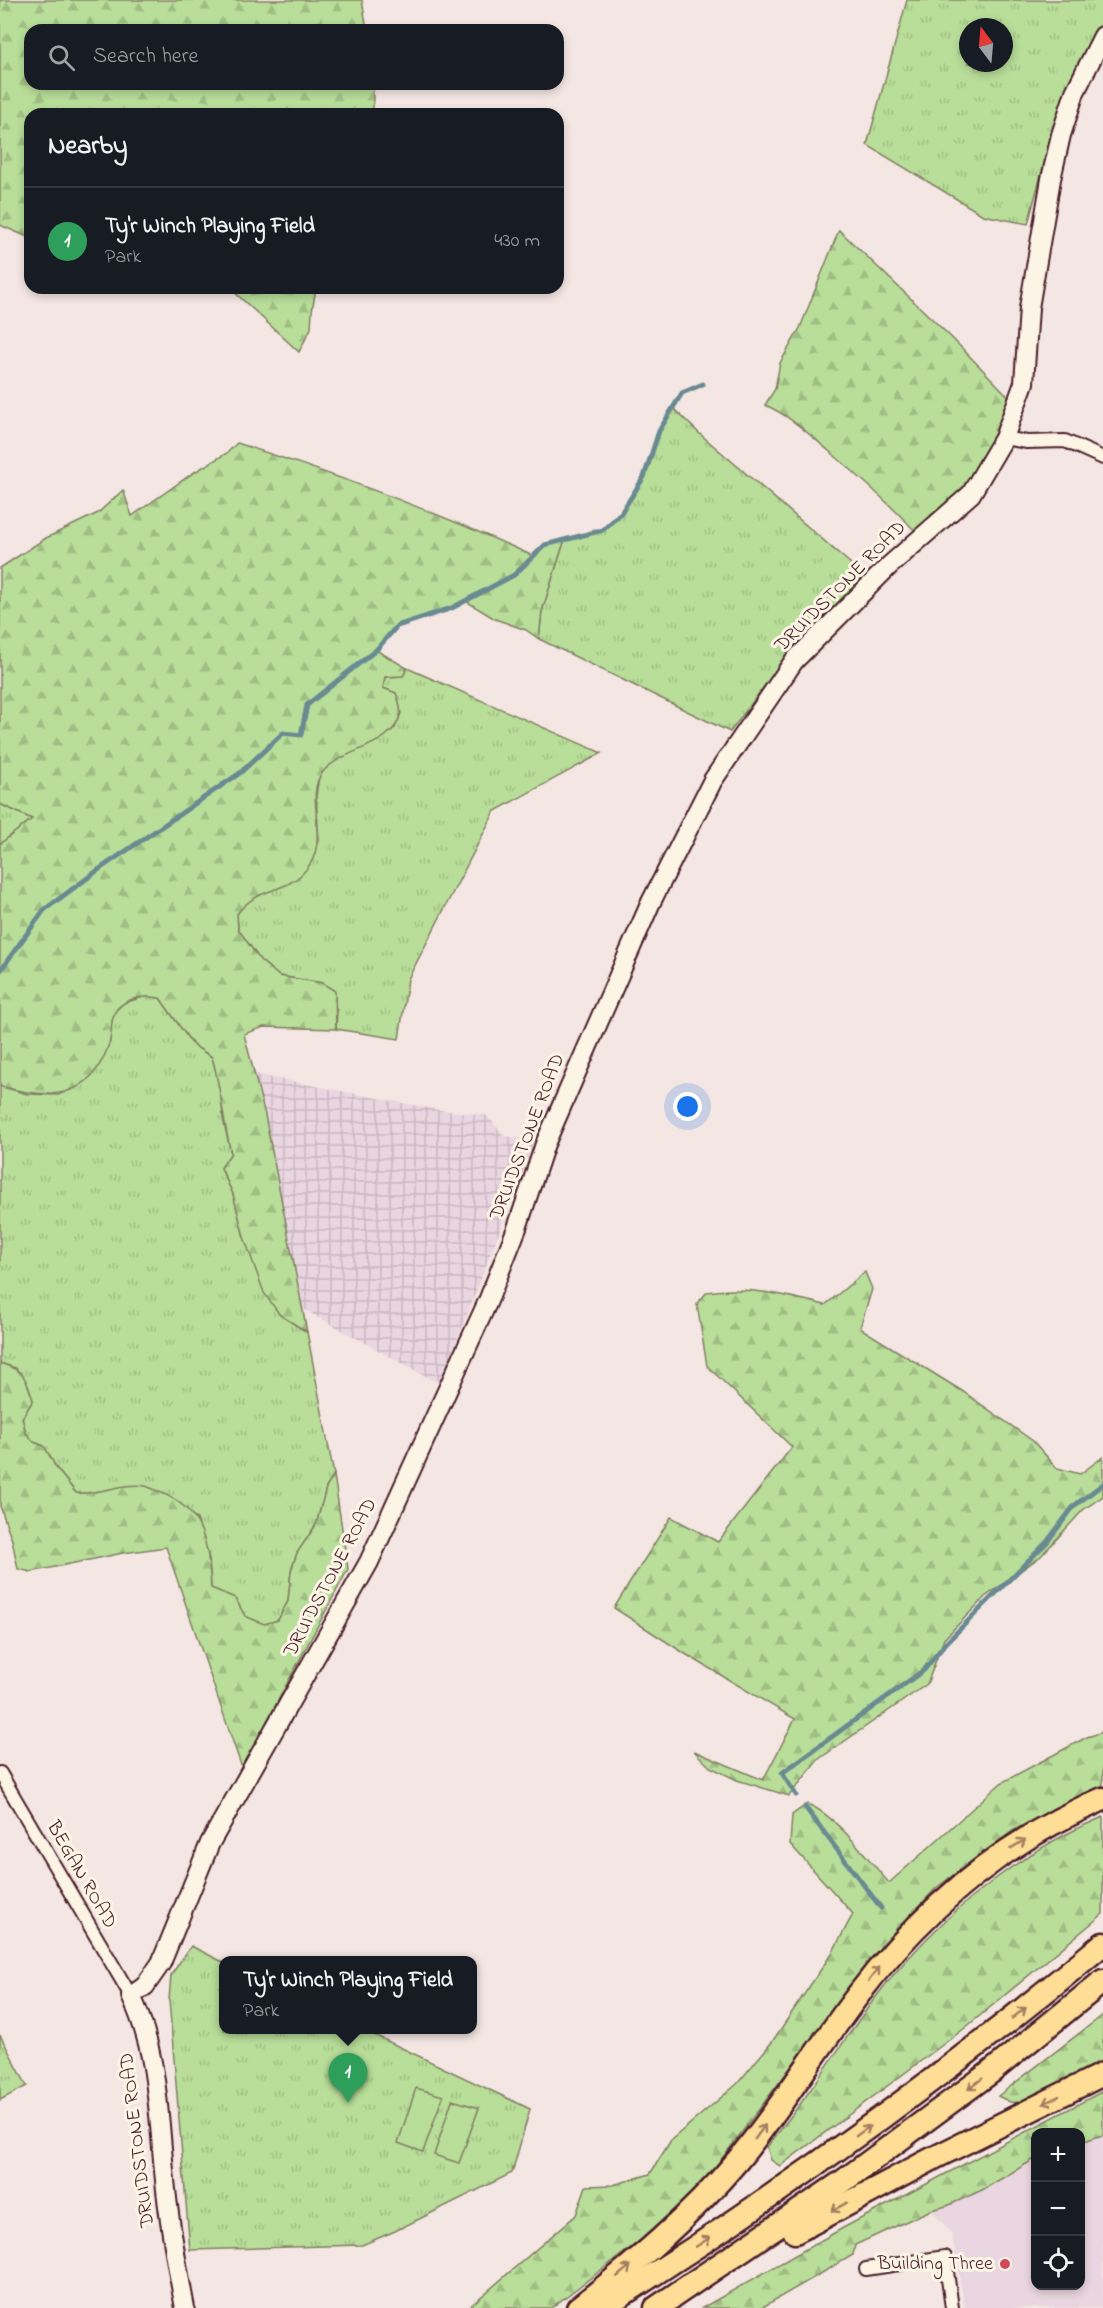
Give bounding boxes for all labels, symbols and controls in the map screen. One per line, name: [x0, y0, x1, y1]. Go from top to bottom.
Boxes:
north arrow: [959, 18, 1013, 72]
search box: [24, 24, 564, 90]
icon: search: [45, 41, 78, 74]
text: Search here: [93, 41, 198, 73]
text: Nearby: [48, 128, 127, 166]
text: Ty'r Winch Playing Field: [105, 211, 315, 243]
text: 1: [64, 227, 71, 256]
text: 430 m: [494, 227, 540, 256]
text: Park: [105, 243, 141, 272]
street label: DRUIDSTONE ROAD: [768, 515, 913, 660]
street label: DRUIDSTONE ROAD: [483, 1050, 573, 1225]
your location: [673, 1092, 702, 1121]
street label: DRUIDSTONE ROAD: [276, 1493, 385, 1663]
street label: BEGAN ROAD: [38, 1815, 124, 1934]
one-way arrow: [1009, 1837, 1026, 1849]
popup: [219, 1956, 477, 2034]
text: Ty'r Winch Playing Field: [243, 1965, 453, 1997]
one-way arrow: [868, 1966, 881, 1982]
text: Park: [243, 1997, 279, 2026]
one-way arrow: [1010, 2007, 1026, 2020]
street label: DRUIDSTONE ROAD: [113, 2051, 163, 2230]
pin: 1: [328, 2054, 368, 2103]
one-way arrow: [968, 2077, 984, 2090]
one-way arrow: [1042, 2094, 1060, 2106]
one-way arrow: [754, 2125, 766, 2141]
one-way arrow: [855, 2125, 871, 2137]
map controls: [1031, 2128, 1085, 2290]
button: +: [1031, 2128, 1085, 2182]
button: −: [1031, 2182, 1085, 2236]
one-way arrow: [831, 2201, 848, 2213]
one-way arrow: [694, 2236, 711, 2248]
button: locate: [1031, 2236, 1085, 2290]
place label: Building Three: [876, 2250, 993, 2280]
marker: Building Three: [998, 2257, 1012, 2271]
one-way arrow: [616, 2265, 632, 2278]

